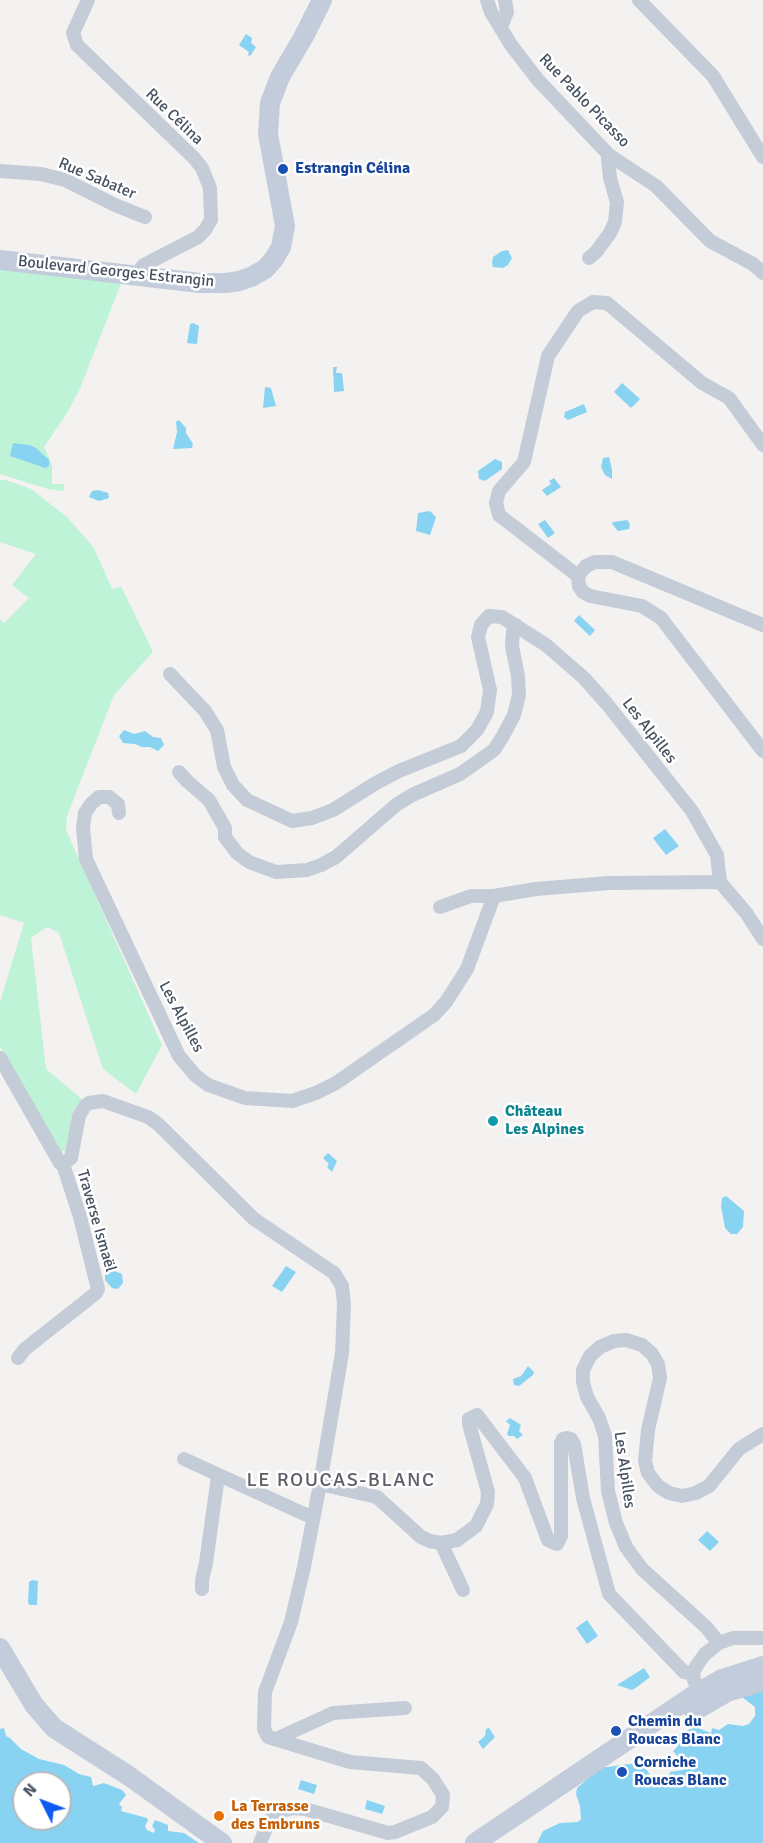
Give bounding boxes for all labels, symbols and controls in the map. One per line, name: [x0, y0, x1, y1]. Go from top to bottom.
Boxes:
street label: Rue Pablo Picasso: [535, 50, 633, 152]
street label: Rue Célina: [141, 85, 207, 149]
street label: Rue Sabater: [55, 154, 139, 204]
place label: Estrangin Célina: [295, 159, 410, 179]
marker: Estrangin Célina: [276, 162, 290, 176]
street label: Boulevard Georges Estrangin: [17, 252, 215, 292]
street label: Les Alpilles: [618, 694, 680, 768]
street label: Les Alpilles: [154, 978, 208, 1056]
place label: Château Les Alpines: [505, 1102, 584, 1140]
marker: Château Les Alpines: [486, 1114, 500, 1128]
street label: Traverse Ismaël: [72, 1168, 120, 1274]
street label: Les Alpilles: [609, 1430, 639, 1510]
district label: LE ROUCAS-BLANC: [246, 1469, 436, 1493]
place label: Chemin du Roucas Blanc: [628, 1712, 721, 1750]
marker: Chemin du Roucas Blanc: [609, 1724, 623, 1738]
place label: Corniche Roucas Blanc: [634, 1753, 727, 1791]
marker: Corniche Roucas Blanc: [615, 1765, 629, 1779]
north arrow: [12, 1771, 72, 1831]
text: N: [19, 1779, 41, 1801]
place label: La Terrasse des Embruns: [231, 1797, 320, 1835]
marker: La Terrasse des Embruns: [212, 1809, 226, 1823]

